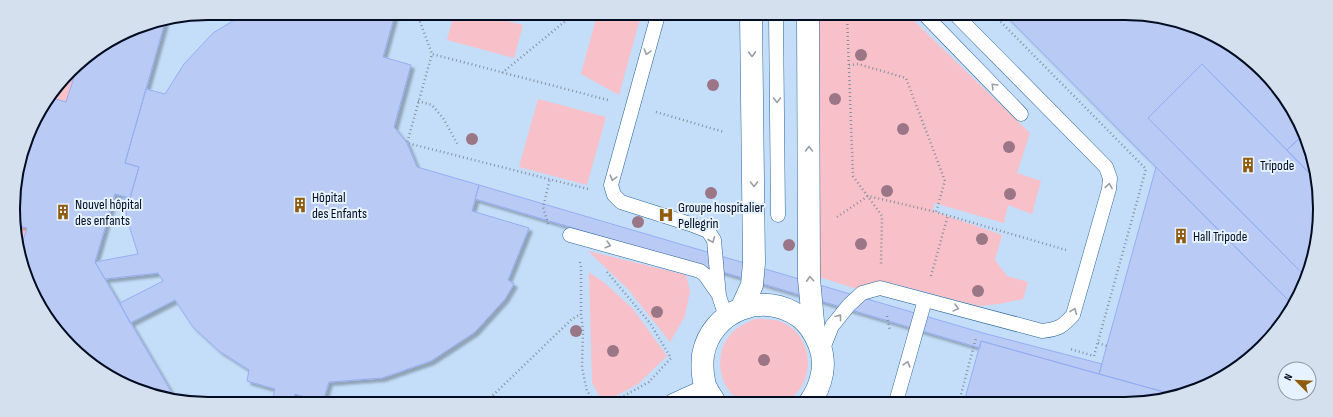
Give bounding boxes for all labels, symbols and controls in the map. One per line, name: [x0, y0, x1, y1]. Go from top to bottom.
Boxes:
one-way arrow: [643, 49, 652, 56]
one-way arrow: [748, 51, 756, 57]
one-way arrow: [991, 83, 999, 91]
one-way arrow: [773, 97, 781, 103]
one-way arrow: [805, 146, 813, 152]
building icon: Tripode: [1239, 156, 1257, 174]
place label: Tripode: [1260, 157, 1294, 174]
one-way arrow: [609, 174, 618, 181]
one-way arrow: [750, 181, 758, 187]
one-way arrow: [1104, 183, 1113, 189]
place label: Hôpital des Enfants: [312, 189, 367, 222]
place label: Nouvel hôpital des enfants: [75, 196, 142, 229]
building icon: Hôpital des Enfants: [291, 196, 309, 214]
place label: Groupe hospitalier Pellegrin: [678, 199, 764, 232]
building icon: Nouvel hôpital des enfants: [54, 203, 72, 221]
hospital icon: Groupe hospitalier Pellegrin: [657, 206, 675, 224]
building icon: Hall Tripode: [1172, 227, 1190, 245]
place label: Hall Tripode: [1193, 228, 1247, 245]
one-way arrow: [708, 236, 716, 243]
one-way arrow: [604, 240, 611, 249]
one-way arrow: [805, 276, 814, 282]
one-way arrow: [952, 303, 959, 312]
one-way arrow: [1069, 308, 1077, 315]
one-way arrow: [835, 314, 842, 321]
one-way arrow: [902, 361, 911, 368]
north arrow: [1277, 361, 1317, 401]
text: N: [1281, 372, 1296, 382]

